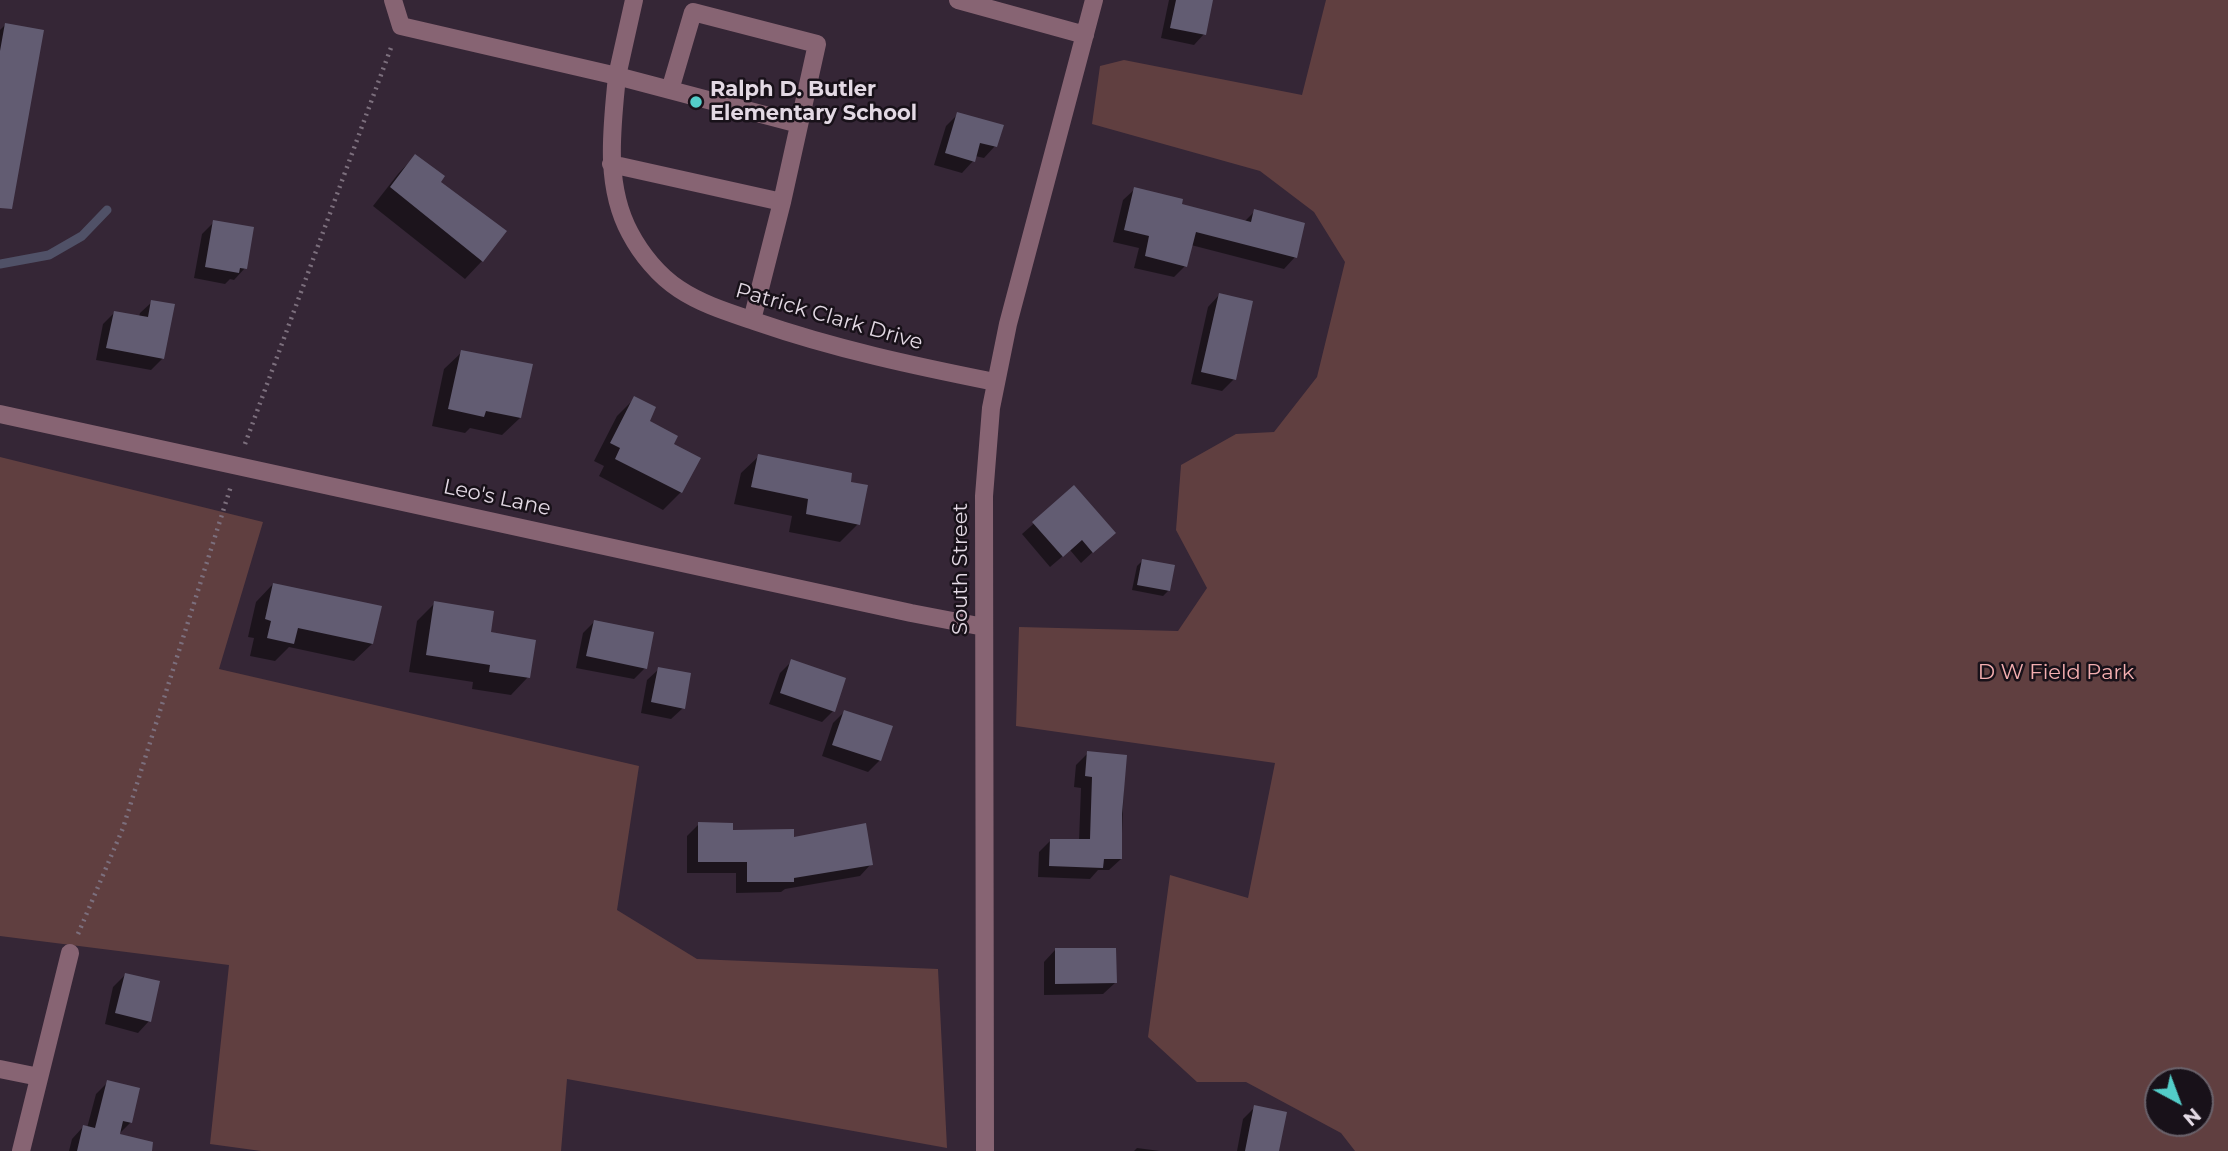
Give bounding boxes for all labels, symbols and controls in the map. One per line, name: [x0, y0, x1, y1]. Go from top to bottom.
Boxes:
place label: Ralph D. Butler Elementary School: [710, 77, 917, 127]
marker: Ralph D. Butler Elementary School: [688, 94, 704, 110]
street label: Patrick Clark Drive: [732, 278, 926, 356]
street label: Leo's Lane: [441, 474, 553, 522]
street label: South Street: [948, 503, 974, 635]
park label: D W Field Park: [1978, 660, 2134, 686]
north arrow: [2144, 1067, 2214, 1137]
text: N: [2178, 1103, 2205, 1130]

